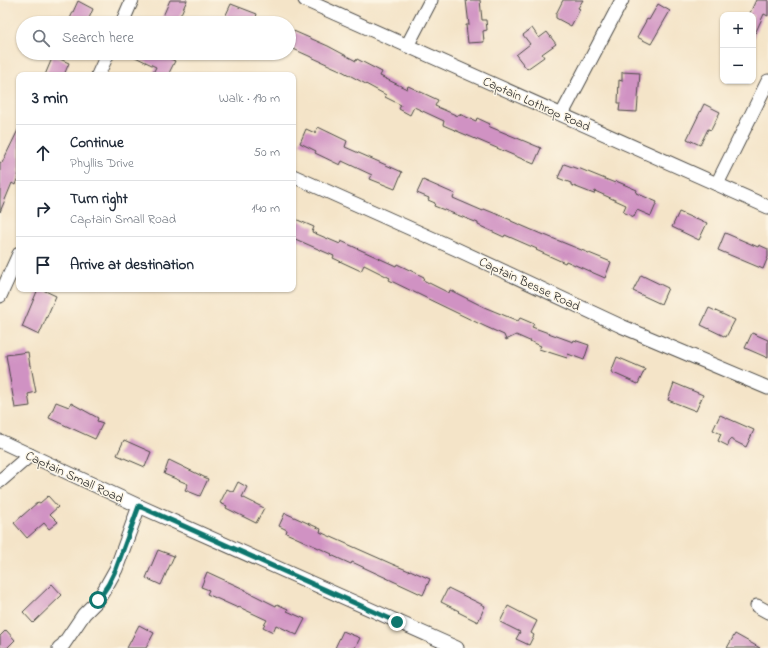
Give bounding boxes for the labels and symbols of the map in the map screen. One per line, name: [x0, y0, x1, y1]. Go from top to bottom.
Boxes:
street label: Captain Lothrop Road: [479, 72, 594, 137]
street label: Captain Besse Road: [476, 253, 584, 316]
street label: Captain Small Road: [22, 446, 127, 509]
route start: [89, 591, 107, 609]
route end: [388, 613, 406, 631]

